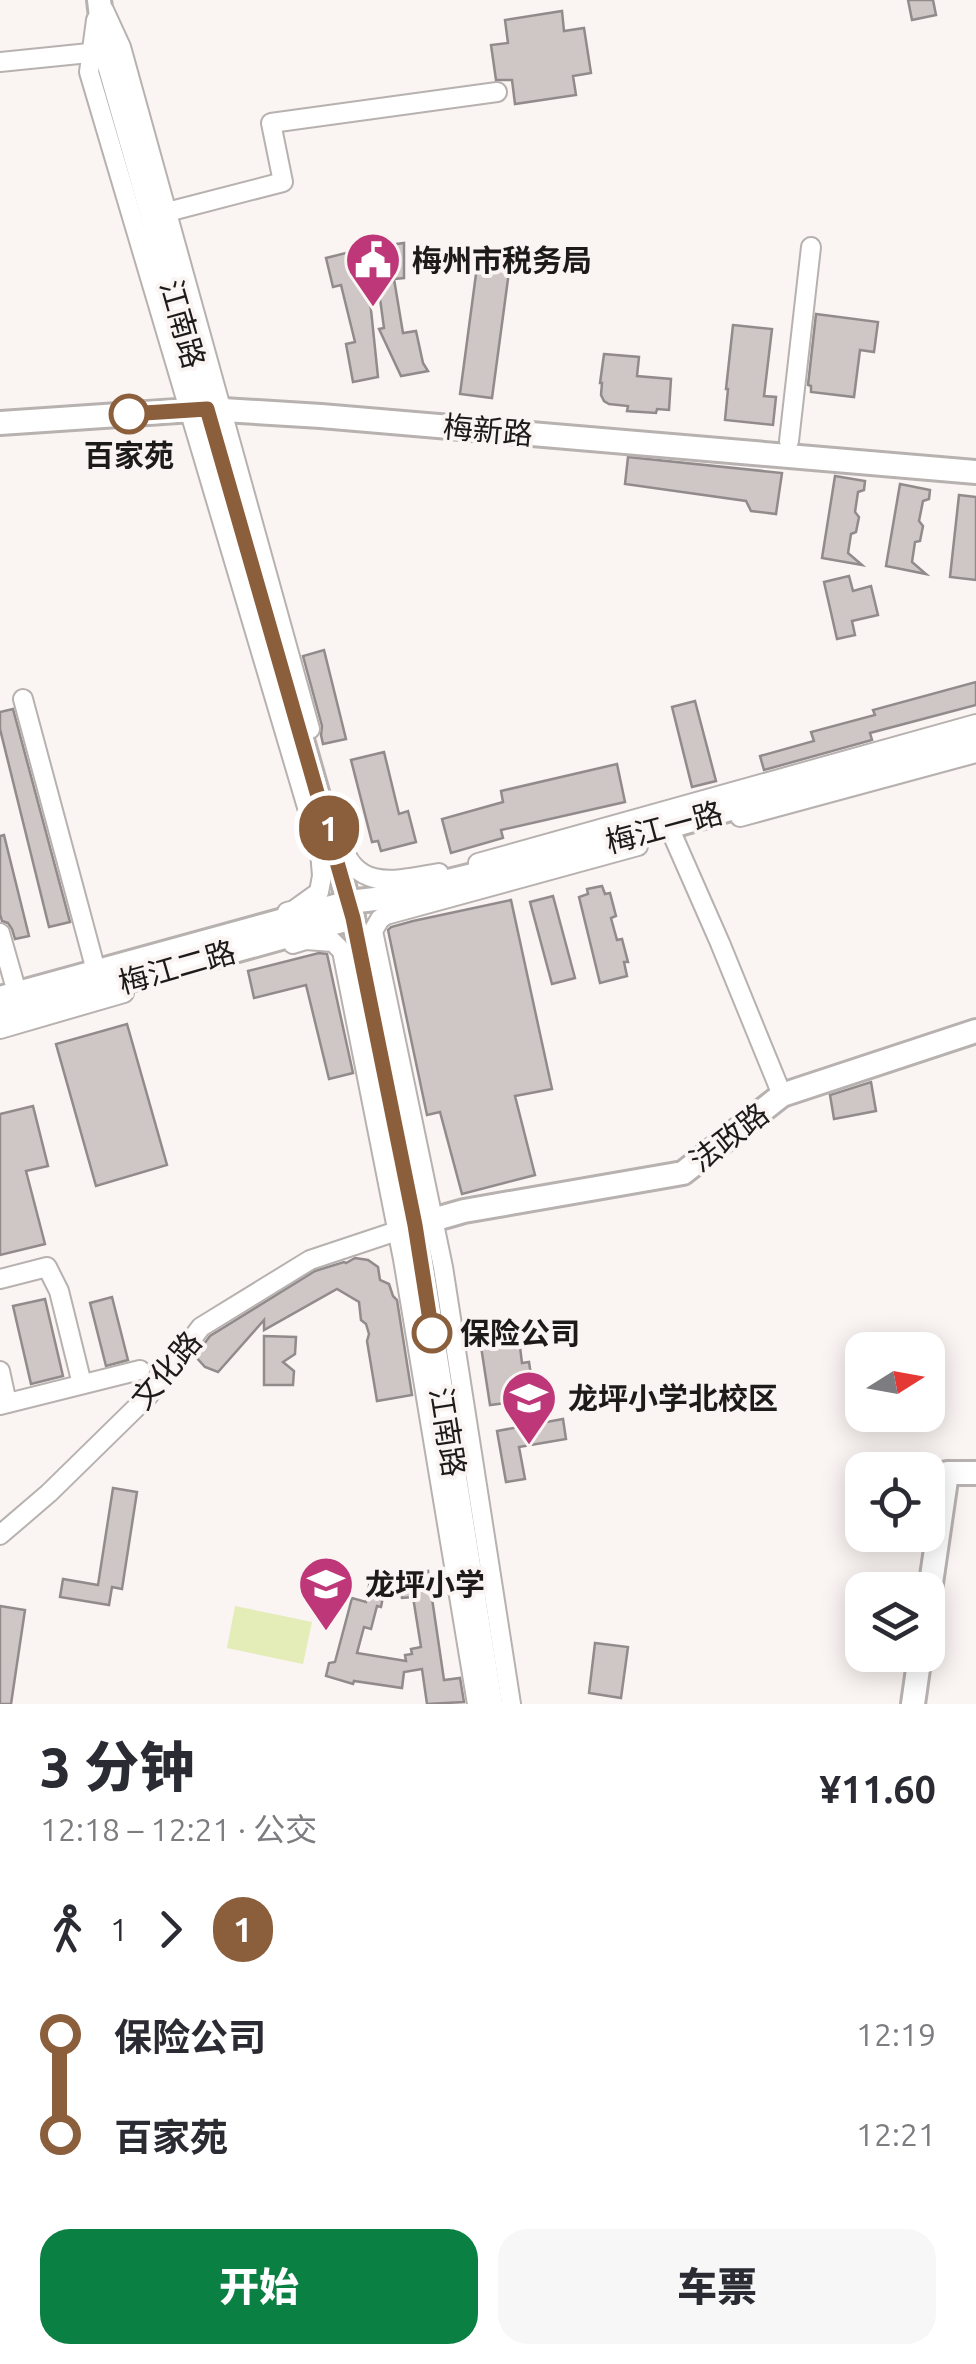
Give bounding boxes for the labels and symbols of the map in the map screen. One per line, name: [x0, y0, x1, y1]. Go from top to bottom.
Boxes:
public building icon: 梅州市税务局: [343, 230, 403, 309]
place label: 梅州市税务局: [412, 243, 592, 277]
street label: 江南路: [154, 276, 212, 372]
marker: 百家苑: [110, 395, 148, 433]
street label: 梅新路: [442, 409, 534, 451]
place label: 百家苑: [84, 438, 174, 472]
street label: 梅江一路: [602, 795, 726, 859]
line badge: 1: [296, 796, 362, 860]
street label: 梅江二路: [115, 934, 239, 1000]
street label: 法政路: [683, 1096, 775, 1178]
marker: 保险公司: [413, 1314, 451, 1352]
place label: 保险公司: [460, 1316, 580, 1350]
street label: 文化路: [124, 1325, 208, 1415]
north arrow: [845, 1332, 945, 1432]
school or university icon: 龙坪小学北校区: [499, 1368, 559, 1447]
place label: 龙坪小学北校区: [568, 1381, 778, 1415]
street label: 江南路: [424, 1385, 472, 1479]
school or university icon: 龙坪小学: [296, 1554, 356, 1633]
place label: 龙坪小学: [365, 1567, 485, 1601]

